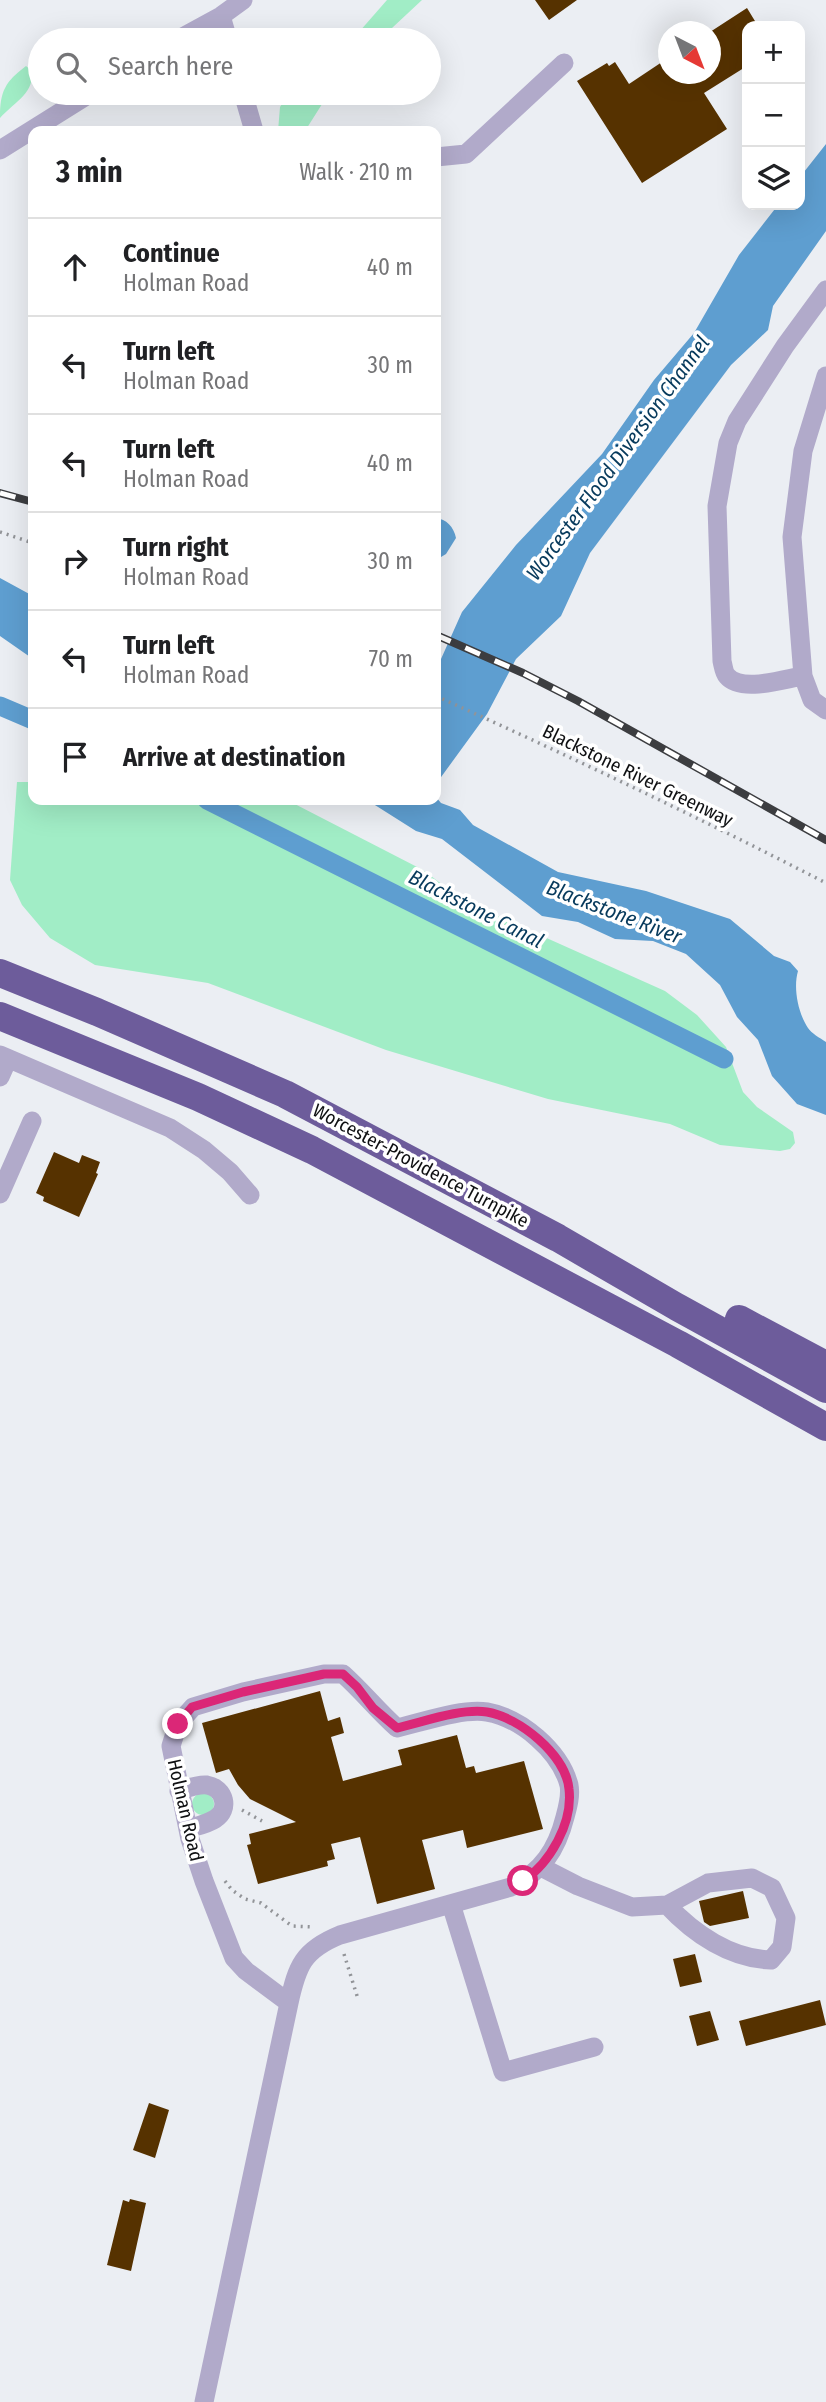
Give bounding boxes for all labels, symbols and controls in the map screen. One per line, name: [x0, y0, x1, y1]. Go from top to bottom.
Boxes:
north arrow: [658, 21, 721, 84]
map controls: [742, 21, 805, 210]
button: +: [742, 21, 805, 84]
search box: [28, 28, 441, 105]
icon: search: [52, 48, 90, 86]
text: Search here: [108, 51, 233, 82]
button: −: [742, 84, 805, 147]
button: layers: [742, 147, 805, 210]
text: 3 min: [56, 154, 123, 190]
text: Walk · 210 m: [299, 158, 413, 186]
text: Continue: [123, 238, 220, 269]
icon: ahead: [56, 248, 94, 286]
text: 40 m: [367, 253, 413, 281]
text: Holman Road: [123, 269, 249, 297]
water label: Worcester Flood Diversion Channel: [521, 331, 715, 585]
text: Turn left: [123, 336, 215, 367]
icon: left: [56, 346, 94, 384]
text: 30 m: [368, 351, 413, 379]
text: Holman Road: [123, 367, 249, 395]
text: Turn left: [123, 434, 215, 465]
icon: left: [56, 444, 94, 482]
text: 40 m: [367, 449, 413, 477]
text: Holman Road: [123, 465, 249, 493]
text: Turn right: [123, 532, 229, 563]
icon: right: [56, 542, 94, 580]
text: 30 m: [368, 547, 413, 575]
text: Holman Road: [123, 563, 249, 591]
text: Turn left: [123, 630, 215, 661]
icon: left: [56, 640, 94, 678]
text: 70 m: [369, 645, 413, 673]
text: Holman Road: [123, 661, 249, 689]
street label: Blackstone River Greenway: [539, 719, 737, 832]
icon: arrive: [56, 738, 94, 776]
text: Arrive at destination: [123, 742, 346, 773]
water label: Blackstone Canal: [404, 864, 548, 954]
water label: Blackstone River: [543, 874, 686, 950]
street label: Worcester-Providence Turnpike: [309, 1099, 533, 1232]
route end: [162, 1708, 193, 1739]
street label: Holman Road: [163, 1757, 208, 1864]
route start: [507, 1865, 538, 1896]

